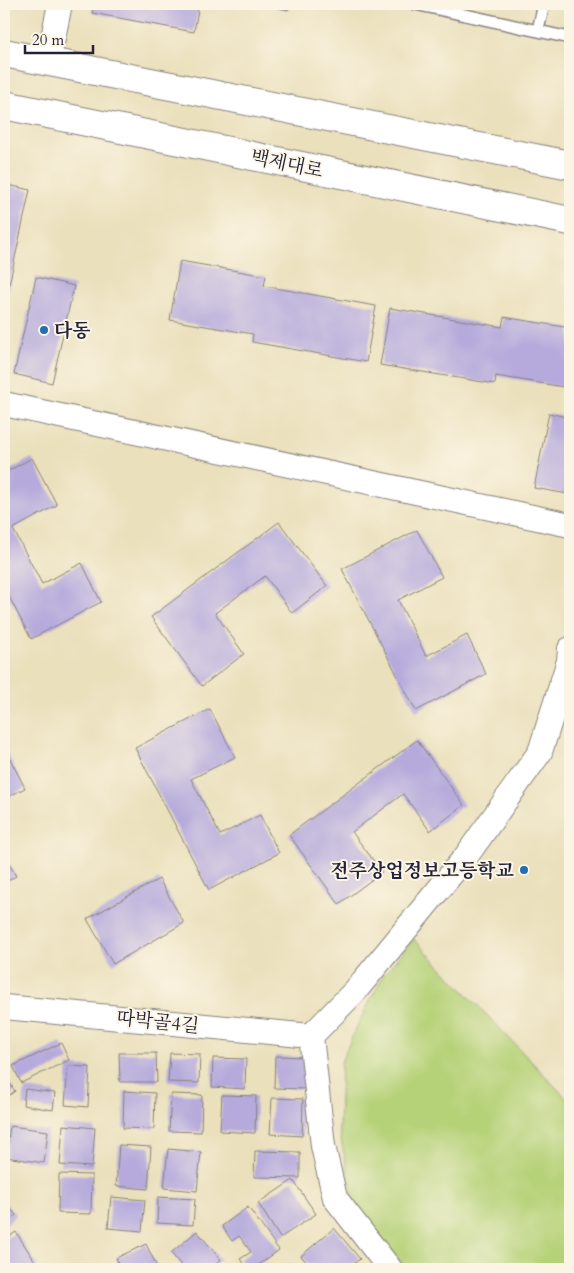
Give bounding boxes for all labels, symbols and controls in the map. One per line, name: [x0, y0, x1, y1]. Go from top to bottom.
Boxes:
scale bar: [25, 22, 92, 54]
text: 20 m: [32, 30, 64, 50]
street label: 백제대로: [248, 144, 325, 184]
place label: 다동: [54, 318, 91, 344]
marker: 다동: [38, 324, 50, 336]
place label: 전주상업정보고등학교: [330, 858, 514, 884]
marker: 전주상업정보고등학교: [518, 864, 530, 876]
street label: 따박골4길: [115, 1005, 201, 1039]

